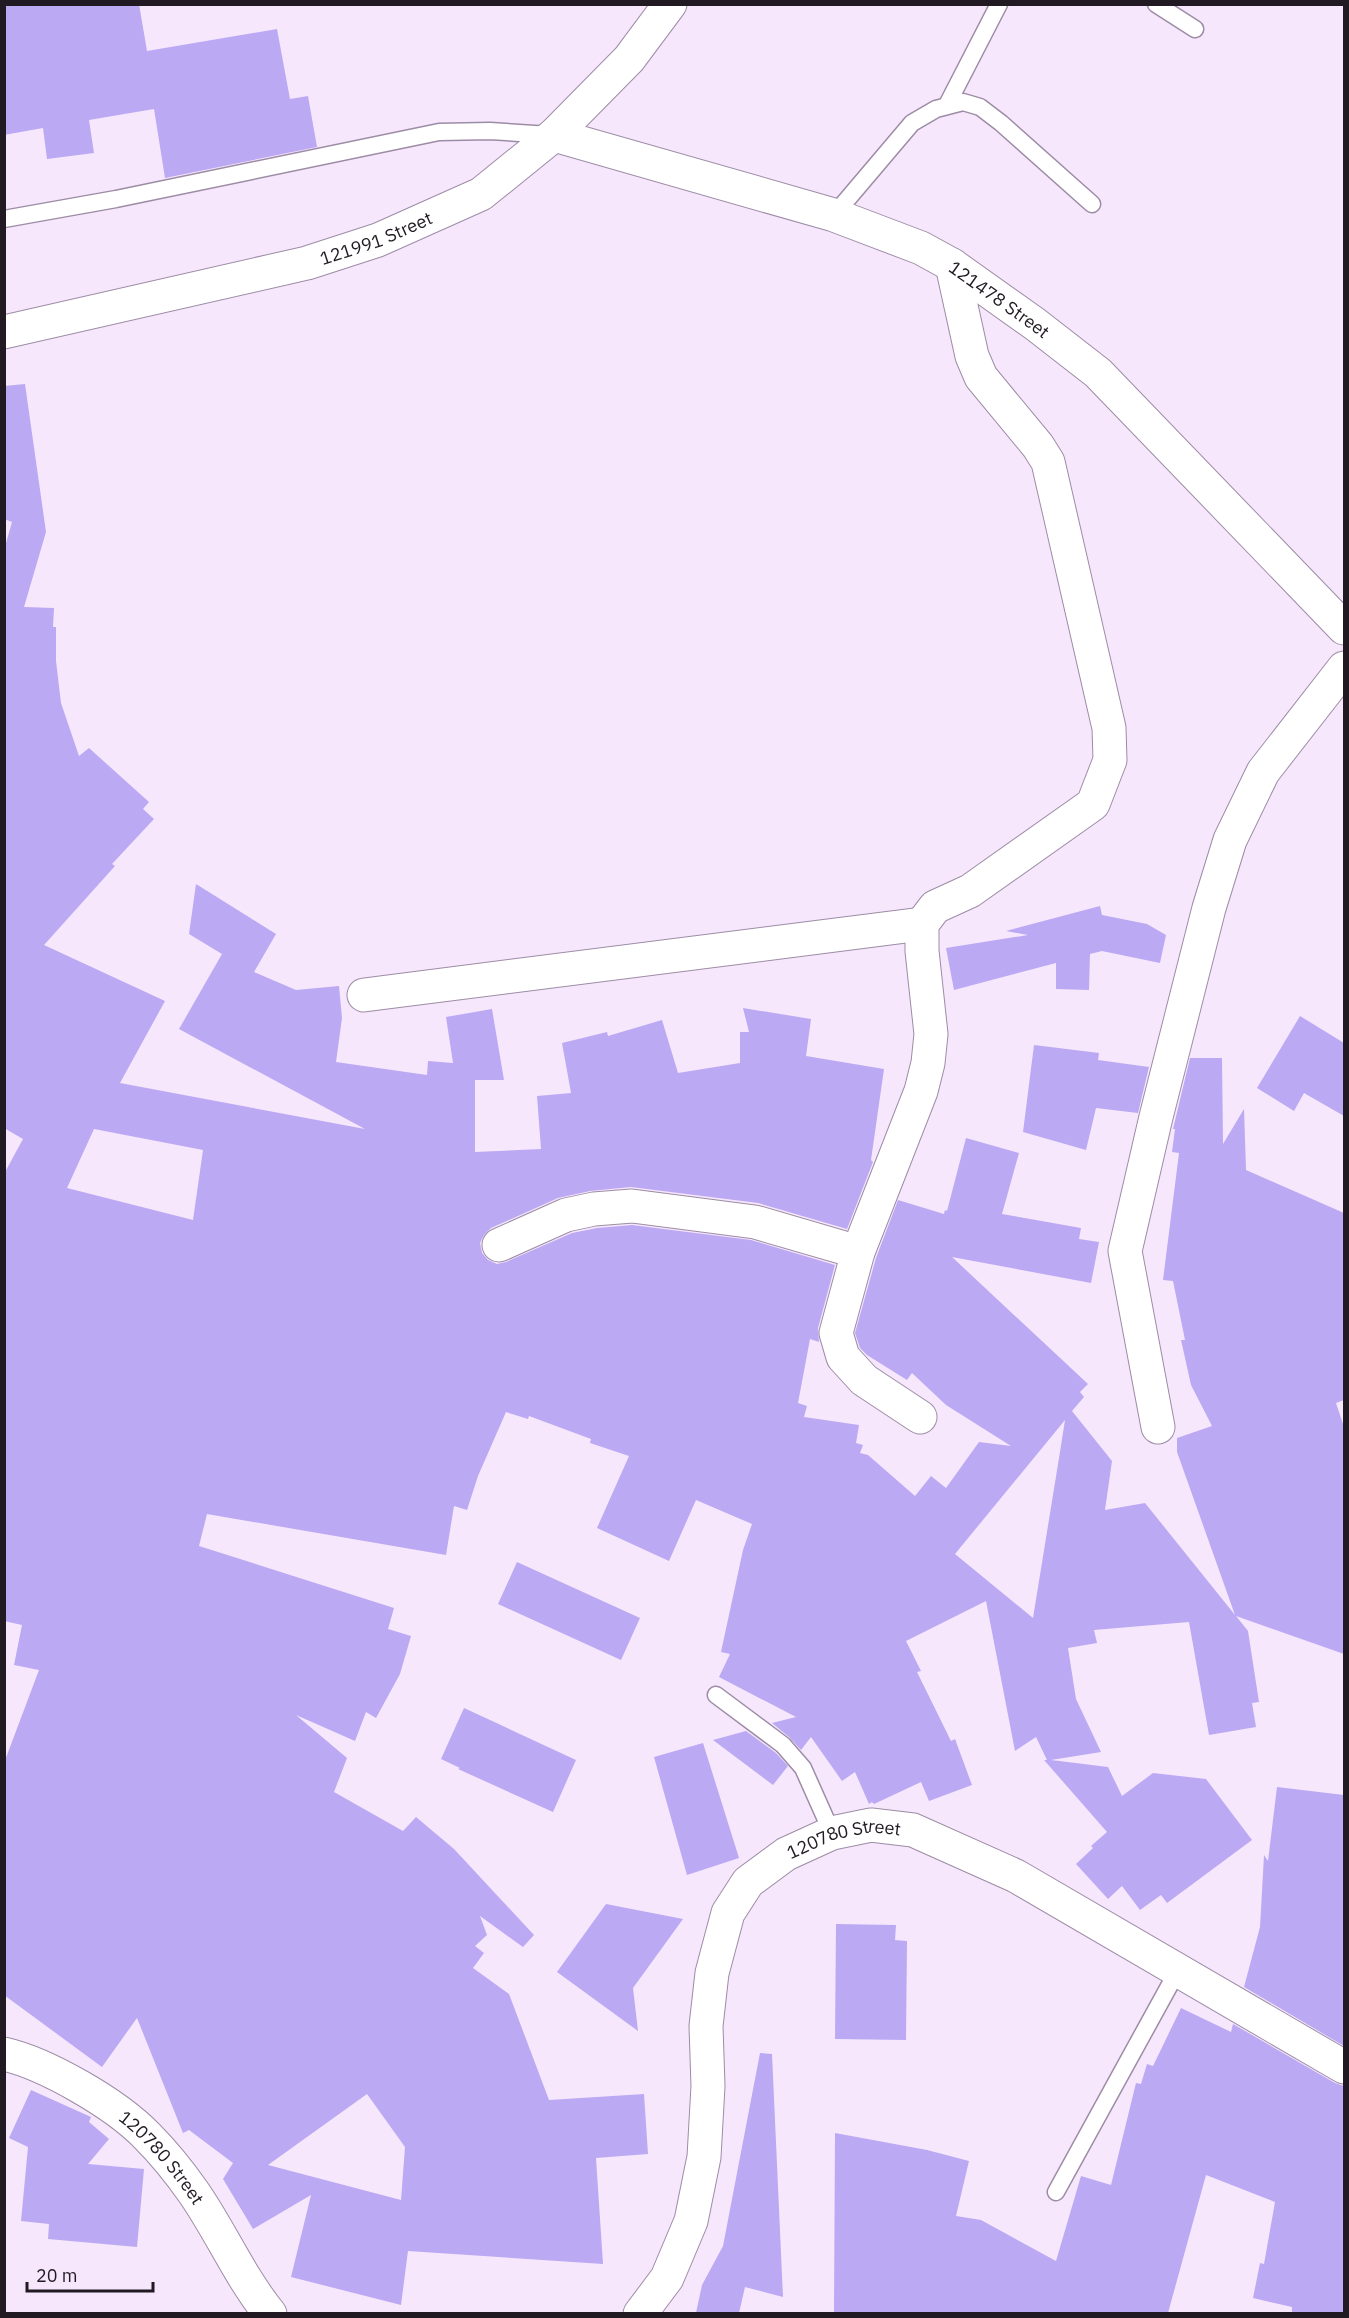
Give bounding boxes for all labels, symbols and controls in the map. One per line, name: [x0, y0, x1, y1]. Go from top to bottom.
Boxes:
street label: 121991 Street: [317, 206, 436, 270]
street label: 121478 Street: [945, 255, 1055, 343]
street label: 120780 Street: [783, 1813, 902, 1864]
street label: 120780 Street: [115, 2105, 210, 2208]
scale bar: [27, 2255, 153, 2293]
text: 20 m: [36, 2264, 78, 2287]

